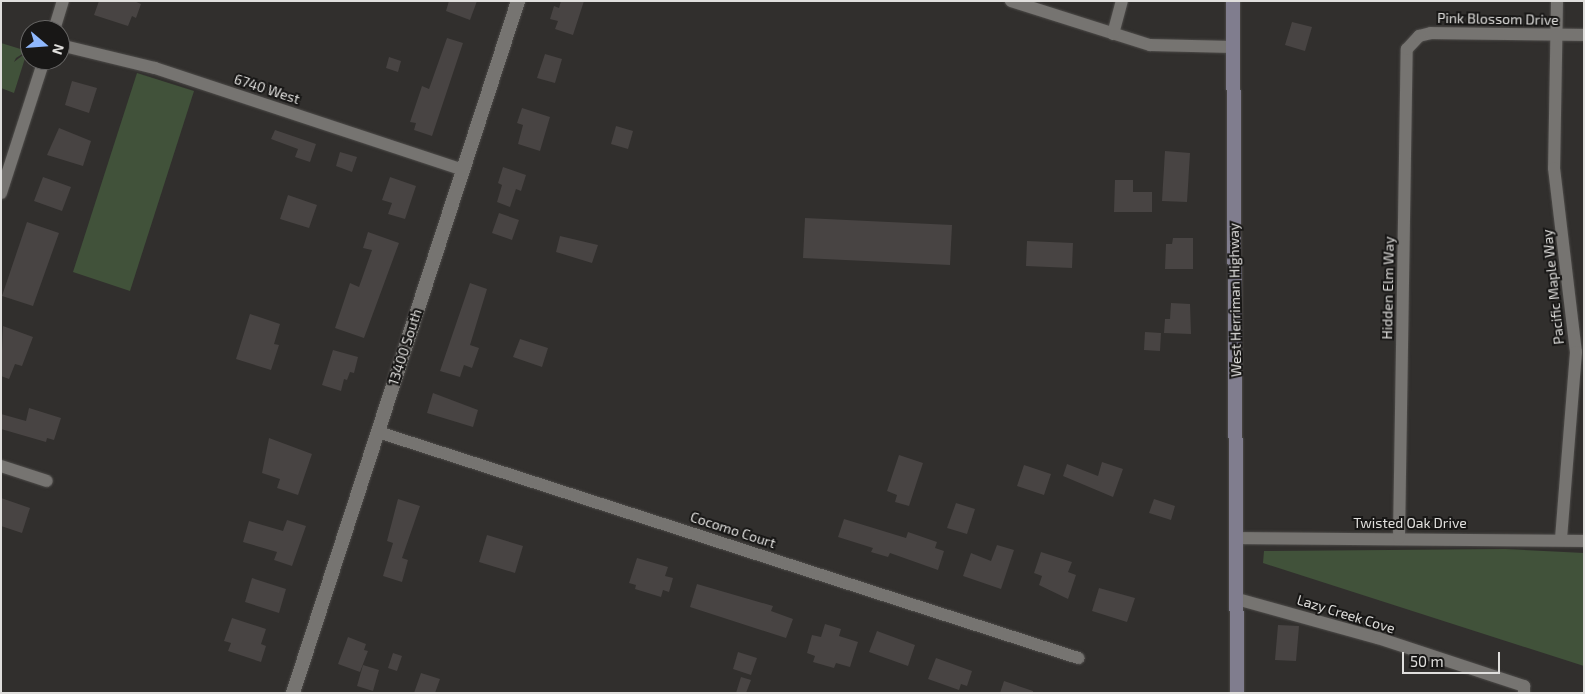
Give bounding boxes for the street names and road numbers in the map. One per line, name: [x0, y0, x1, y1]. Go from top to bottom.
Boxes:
street label: Pink Blossom Drive: [1437, 10, 1559, 28]
street label: 6740 West: [232, 70, 302, 108]
street label: West Herriman Highway: [1225, 223, 1245, 377]
street label: Pacific Maple Way: [1539, 229, 1567, 345]
street label: Hidden Elm Way: [1379, 236, 1397, 340]
street label: 13400 South: [385, 307, 425, 387]
street label: Cocomo Court: [688, 508, 778, 552]
street label: Twisted Oak Drive: [1353, 515, 1467, 531]
street label: Lazy Creek Cove: [1295, 591, 1397, 637]

